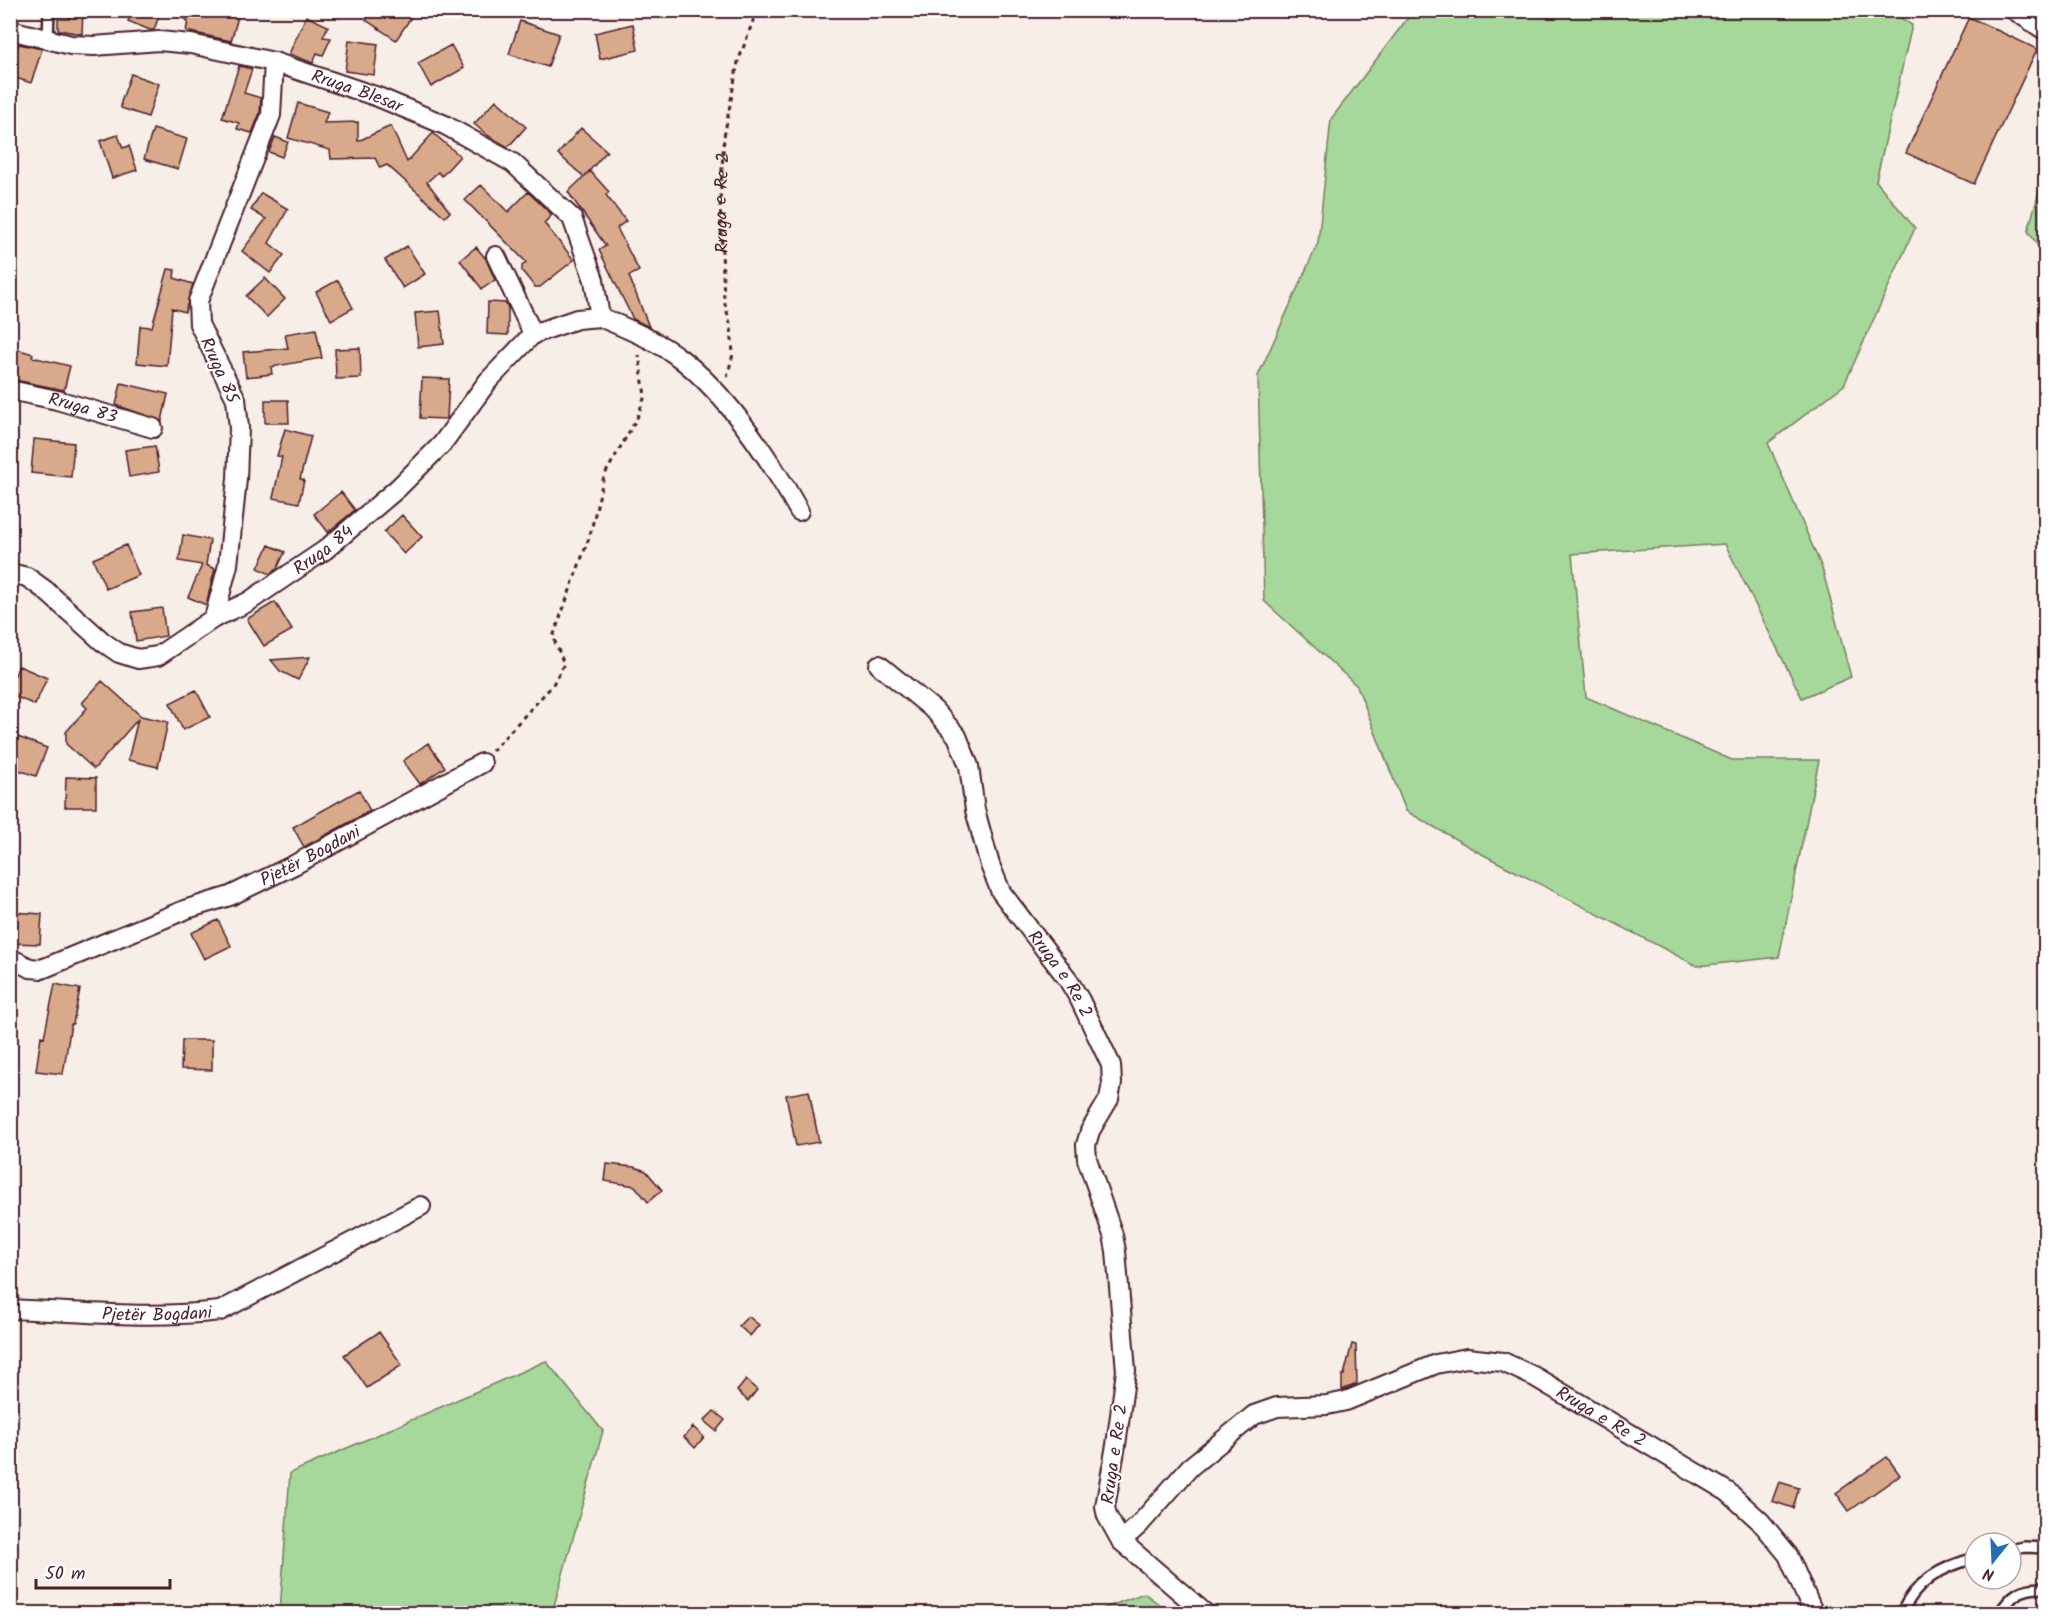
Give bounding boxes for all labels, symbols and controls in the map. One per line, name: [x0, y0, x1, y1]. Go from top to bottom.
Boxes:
street label: Rruga Blesar: [307, 62, 408, 122]
street label: Rruga e Re 2: [707, 152, 739, 254]
street label: Rruga 85: [191, 333, 247, 410]
street label: Rruga 83: [46, 386, 120, 433]
street label: Rruga 84: [288, 518, 361, 584]
street label: Pjetër Bogdani: [256, 818, 367, 895]
street label: Rruga e Re 2: [1019, 924, 1099, 1023]
street label: Pjetër Bogdani: [101, 1299, 214, 1331]
street label: Rruga e Re 2: [1550, 1379, 1651, 1456]
street label: Rruga e Re 2: [1094, 1402, 1137, 1506]
north arrow: [1963, 1531, 2023, 1591]
scale bar: [36, 1552, 170, 1590]
text: 50 m: [45, 1560, 85, 1589]
text: N: [1980, 1560, 1997, 1587]

